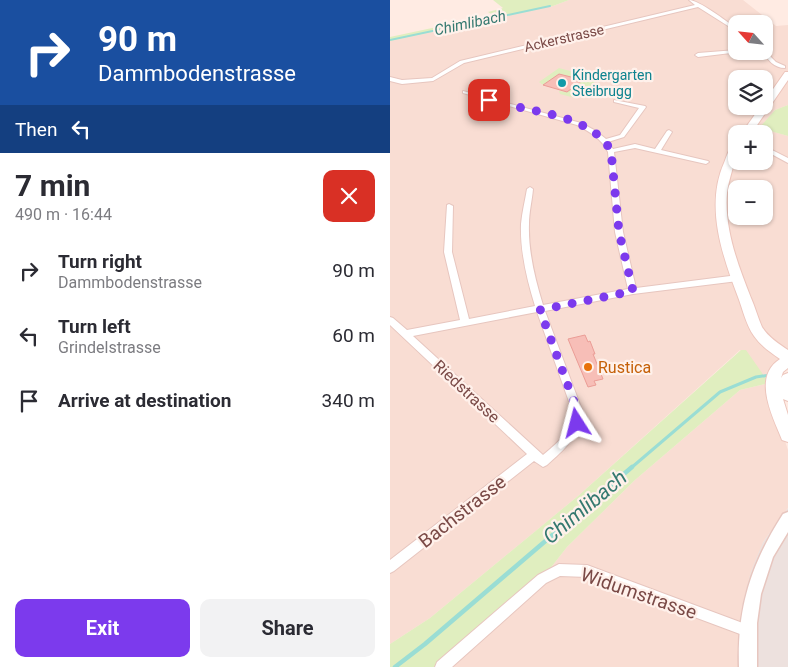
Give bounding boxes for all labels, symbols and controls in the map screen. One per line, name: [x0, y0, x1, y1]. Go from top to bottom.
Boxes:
water label: Chimlibach: [433, 7, 507, 39]
north arrow: [728, 15, 772, 60]
map controls: [728, 15, 773, 225]
text: 90 m: [98, 19, 177, 60]
icon: right: [15, 20, 80, 85]
street label: Ackerstrasse: [523, 21, 605, 55]
text: Dammbodenstrasse: [98, 61, 296, 86]
place label: Kindergarten Steibrugg: [572, 67, 652, 99]
button: layers: [728, 70, 773, 115]
marker: Kindergarten Steibrugg: [556, 77, 568, 89]
pin: [468, 79, 510, 121]
icon: arrive: [475, 86, 503, 114]
icon: left: [67, 115, 95, 143]
text: Then: [15, 118, 57, 141]
button: +: [728, 125, 773, 170]
text: 7 min: [15, 168, 90, 203]
button: close: [323, 170, 375, 222]
button: −: [728, 180, 773, 225]
text: 490 m · 16:44: [15, 205, 112, 224]
text: Turn right: [58, 250, 142, 273]
icon: right: [15, 257, 43, 285]
text: 90 m: [332, 259, 375, 282]
text: Dammbodenstrasse: [58, 273, 202, 292]
text: Turn left: [58, 315, 131, 338]
icon: left: [15, 322, 43, 350]
text: 60 m: [332, 324, 375, 347]
text: Grindelstrasse: [58, 338, 161, 357]
street label: Riedstrasse: [430, 356, 504, 427]
place label: Rustica: [598, 358, 651, 377]
marker: Rustica: [582, 361, 594, 373]
icon: arrive: [15, 387, 43, 415]
text: Arrive at destination: [58, 389, 231, 412]
text: 340 m: [322, 389, 375, 412]
position arrow: [550, 396, 602, 448]
water label: Chimlibach: [538, 465, 632, 549]
street label: Bachstrasse: [414, 470, 511, 553]
street label: Widumstrasse: [578, 563, 700, 624]
button: Exit: [15, 599, 190, 657]
button: Share: [200, 599, 375, 657]

